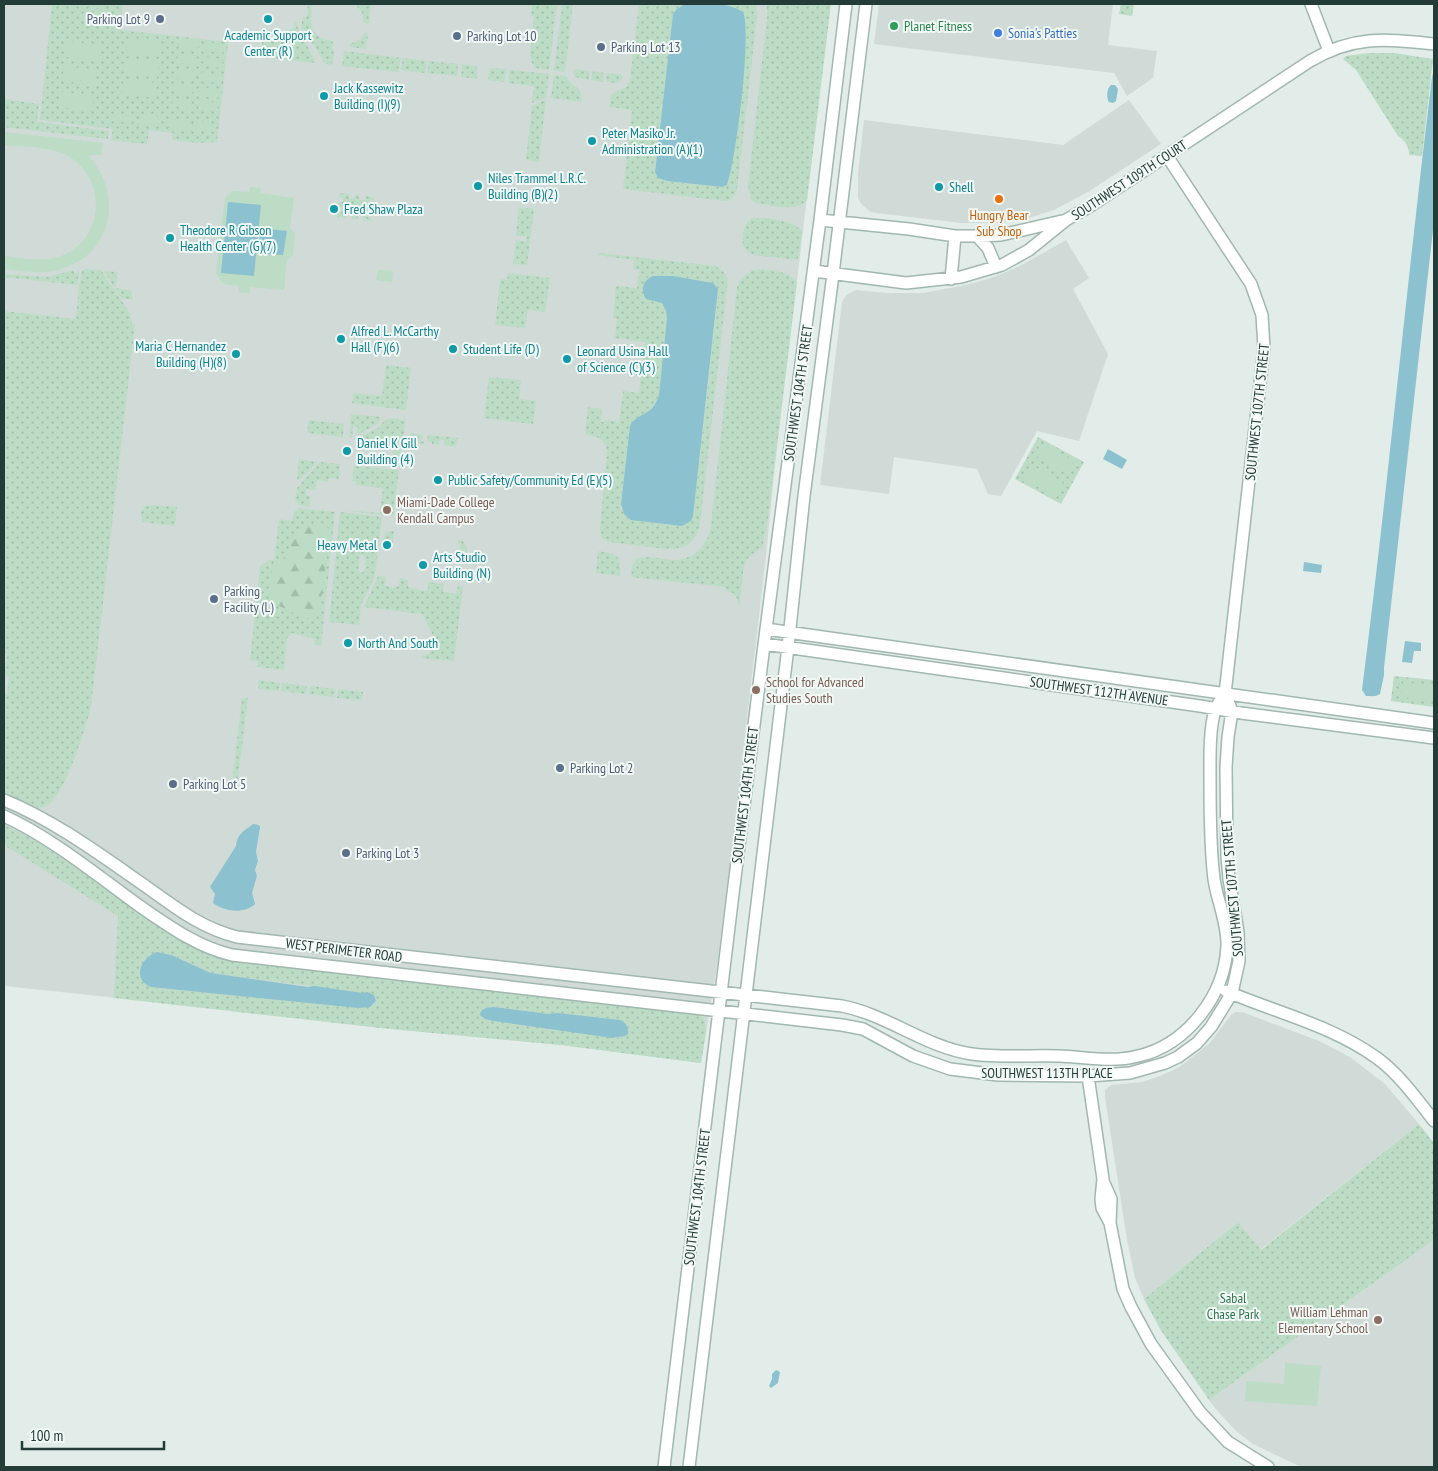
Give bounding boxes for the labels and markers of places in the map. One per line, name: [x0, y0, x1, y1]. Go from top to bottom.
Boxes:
place label: Parking Lot 9: [87, 10, 150, 28]
marker: Parking Lot 9: [154, 13, 166, 25]
marker: Academic Support Center (R): [262, 13, 274, 25]
place label: Planet Fitness: [904, 17, 972, 35]
marker: Planet Fitness: [888, 20, 900, 32]
place label: Sonia's Patties: [1008, 24, 1077, 42]
place label: Academic Support Center (R): [224, 26, 312, 60]
place label: Parking Lot 10: [467, 27, 537, 45]
marker: Sonia's Patties: [992, 27, 1004, 39]
marker: Parking Lot 10: [451, 30, 463, 42]
place label: Parking Lot 13: [611, 38, 681, 56]
marker: Parking Lot 13: [595, 41, 607, 53]
place label: Jack Kassewitz Building (I)(9): [333, 79, 404, 113]
marker: Jack Kassewitz Building (I)(9): [318, 90, 330, 102]
place label: Peter Masiko Jr. Administration (A)(1): [602, 124, 703, 158]
marker: Peter Masiko Jr. Administration (A)(1): [586, 135, 598, 147]
place label: Niles Trammel L.R.C. Building (B)(2): [488, 169, 586, 203]
place label: Shell: [949, 178, 974, 196]
marker: Niles Trammel L.R.C. Building (B)(2): [472, 180, 484, 192]
marker: Shell: [933, 181, 945, 193]
marker: Hungry Bear Sub Shop: [993, 193, 1005, 205]
place label: Fred Shaw Plaza: [344, 200, 423, 218]
marker: Fred Shaw Plaza: [328, 203, 340, 215]
place label: Hungry Bear Sub Shop: [969, 206, 1029, 240]
place label: Theodore R Gibson Health Center (G)(7): [180, 221, 276, 255]
marker: Theodore R Gibson Health Center (G)(7): [164, 232, 176, 244]
place label: Alfred L. McCarthy Hall (F)(6): [351, 322, 439, 356]
marker: Alfred L. McCarthy Hall (F)(6): [335, 333, 347, 345]
place label: Maria C Hernandez Building (H)(8): [135, 337, 227, 371]
place label: Student Life (D): [463, 340, 539, 358]
place label: Leonard Usina Hall of Science (C)(3): [577, 342, 669, 376]
marker: Student Life (D): [447, 343, 459, 355]
marker: Maria C Hernandez Building (H)(8): [230, 348, 242, 360]
marker: Leonard Usina Hall of Science (C)(3): [561, 353, 573, 365]
place label: Daniel K Gill Building (4): [357, 434, 418, 468]
marker: Daniel K Gill Building (4): [341, 445, 353, 457]
place label: Public Safety/Community Ed (E)(5): [448, 471, 612, 489]
marker: Public Safety/Community Ed (E)(5): [432, 474, 444, 486]
place label: Miami-Dade College Kendall Campus: [397, 493, 495, 527]
marker: Miami-Dade College Kendall Campus: [381, 504, 393, 516]
place label: Heavy Metal: [317, 536, 378, 554]
marker: Heavy Metal: [381, 539, 393, 551]
place label: Arts Studio Building (N): [433, 548, 491, 582]
marker: Arts Studio Building (N): [417, 559, 429, 571]
place label: Parking Facility (L): [224, 582, 274, 616]
marker: Parking Facility (L): [208, 593, 220, 605]
place label: North And South: [358, 634, 438, 652]
marker: North And South: [342, 637, 354, 649]
place label: School for Advanced Studies South: [766, 673, 864, 707]
marker: School for Advanced Studies South: [750, 684, 762, 696]
place label: Parking Lot 2: [570, 759, 633, 777]
marker: Parking Lot 2: [554, 762, 566, 774]
place label: Parking Lot 5: [183, 775, 246, 793]
marker: Parking Lot 5: [167, 778, 179, 790]
place label: Parking Lot 3: [356, 844, 419, 862]
marker: Parking Lot 3: [340, 847, 352, 859]
place label: William Lehman Elementary School: [1278, 1303, 1369, 1337]
marker: William Lehman Elementary School: [1372, 1314, 1384, 1326]

